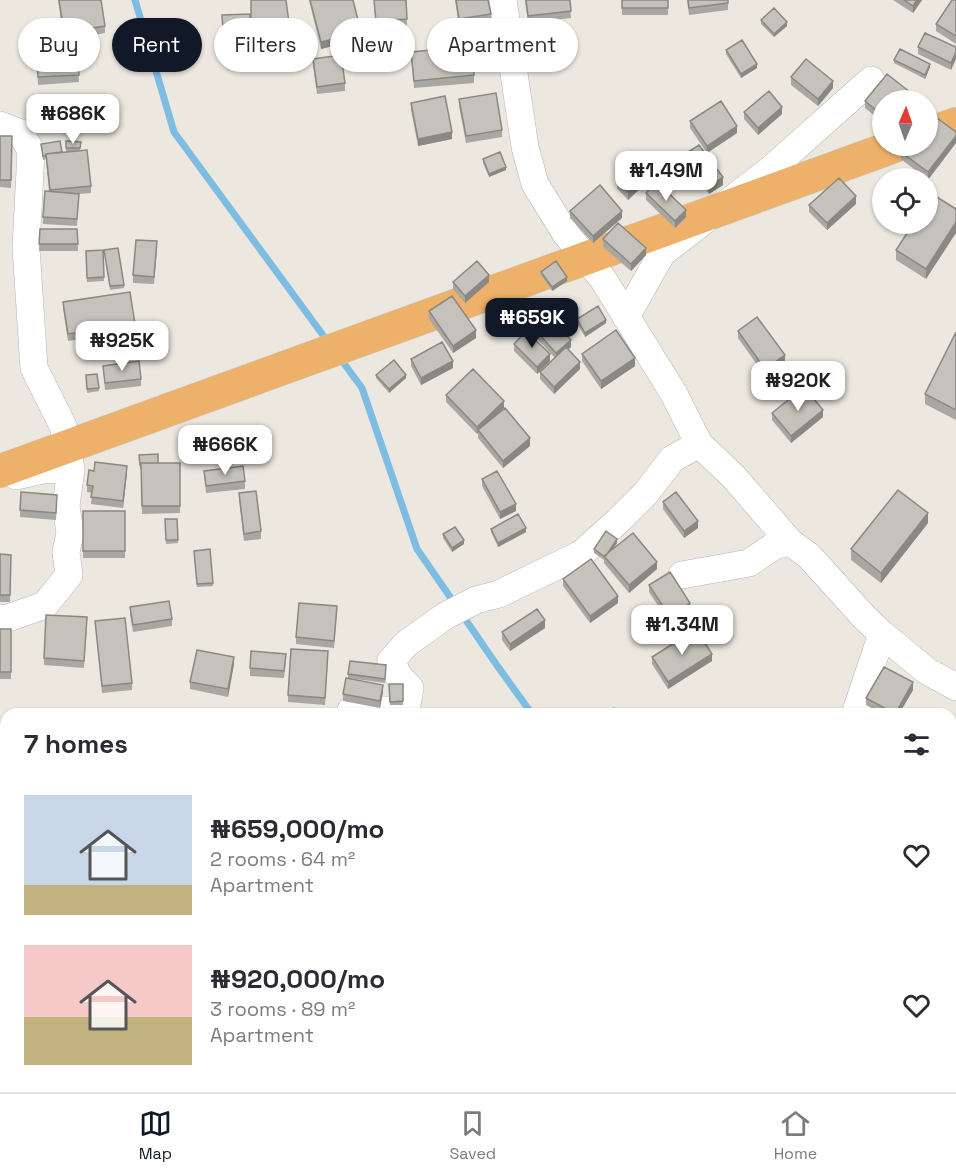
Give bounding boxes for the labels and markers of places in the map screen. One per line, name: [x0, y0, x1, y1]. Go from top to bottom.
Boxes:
pin: ₦686K: [31, 94, 115, 145]
pin: ₦1.49M: [617, 151, 715, 202]
pin: ₦659K: [490, 298, 574, 349]
pin: ₦925K: [80, 321, 164, 372]
pin: ₦920K: [756, 361, 840, 412]
pin: ₦666K: [183, 425, 267, 476]
pin: ₦1.34M: [633, 605, 731, 656]

